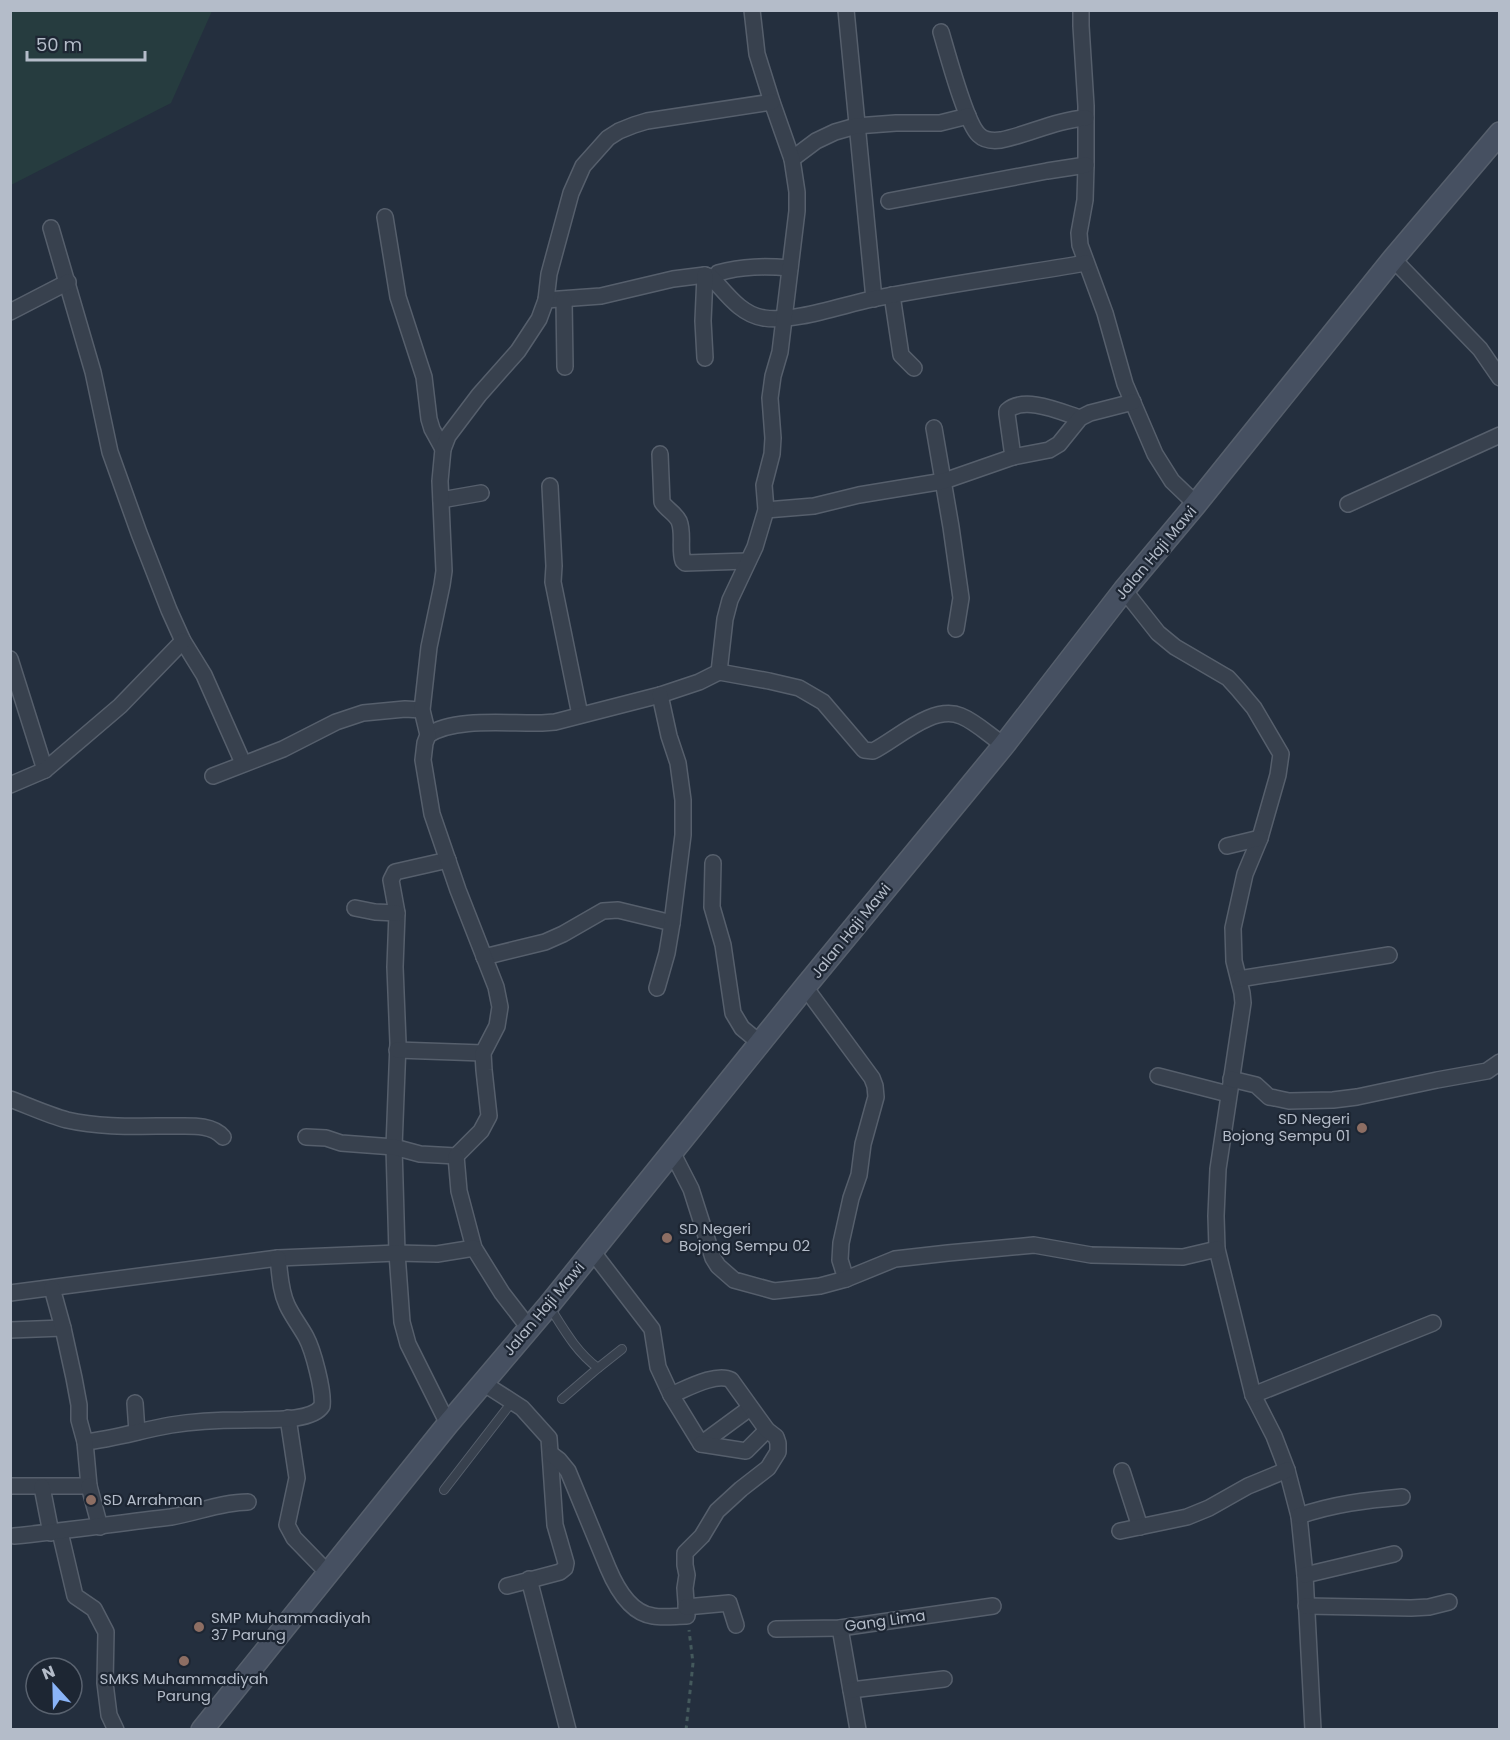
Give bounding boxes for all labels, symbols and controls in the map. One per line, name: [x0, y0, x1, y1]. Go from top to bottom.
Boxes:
scale bar: [27, 24, 146, 62]
text: 50 m: [36, 32, 82, 57]
street label: Jalan Haji Mawi: [1110, 501, 1201, 604]
street label: Jalan Haji Mawi: [806, 879, 895, 983]
place label: SD Negeri Bojong Sempu 01: [1223, 1108, 1350, 1146]
marker: SD Negeri Bojong Sempu 01: [1355, 1121, 1369, 1135]
place label: SD Negeri Bojong Sempu 02: [679, 1218, 810, 1256]
marker: SD Negeri Bojong Sempu 02: [660, 1231, 674, 1245]
street label: Jalan Haji Mawi: [498, 1257, 589, 1360]
place label: SD Arrahman: [103, 1489, 203, 1510]
marker: SD Arrahman: [84, 1493, 98, 1507]
street label: Gang Lima: [843, 1604, 927, 1637]
place label: SMP Muhammadiyah 37 Parung: [211, 1607, 371, 1645]
marker: SMP Muhammadiyah 37 Parung: [192, 1620, 206, 1634]
marker: SMKS Muhammadiyah Parung: [177, 1654, 191, 1668]
north arrow: [24, 1656, 84, 1716]
text: N: [39, 1660, 58, 1685]
place label: SMKS Muhammadiyah Parung: [100, 1668, 268, 1706]

